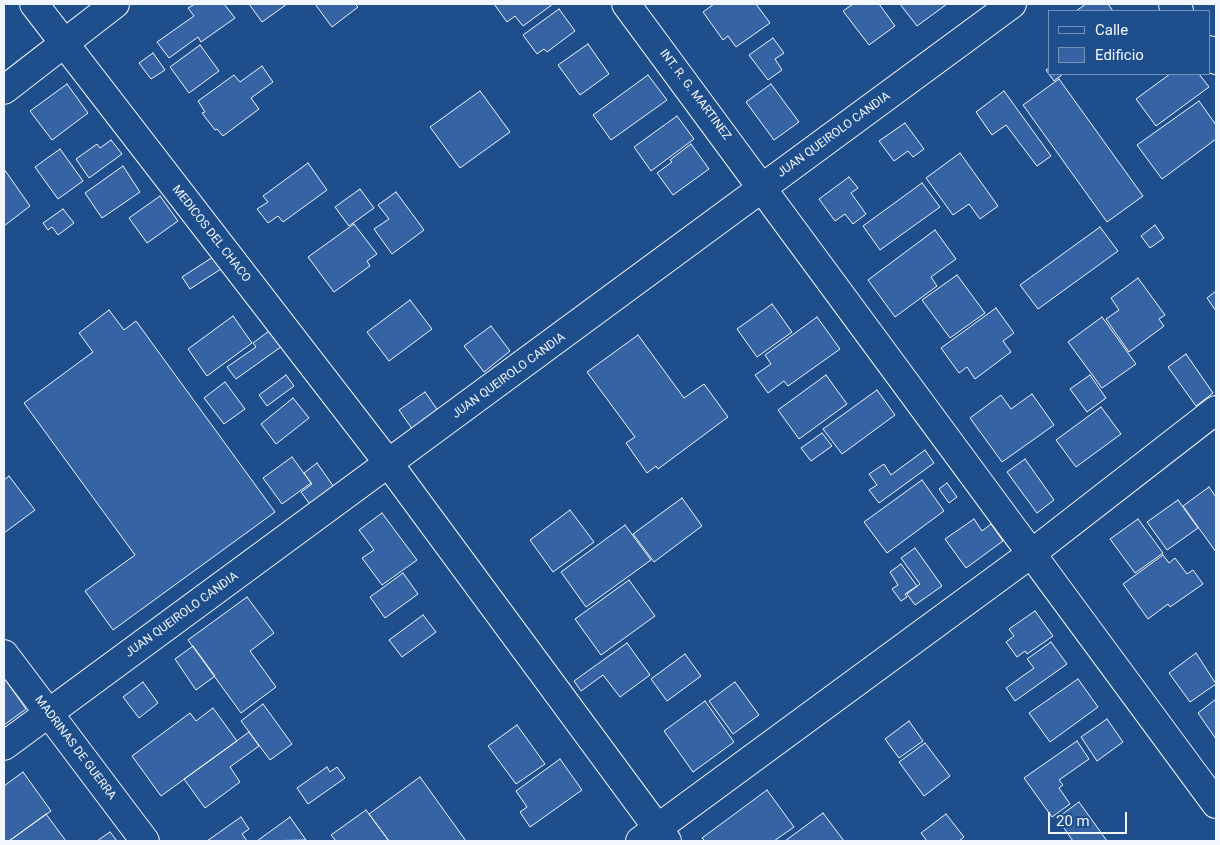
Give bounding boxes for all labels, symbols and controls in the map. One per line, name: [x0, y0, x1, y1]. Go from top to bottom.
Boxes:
legend: [1048, 10, 1210, 75]
text: Calle: [1095, 21, 1128, 39]
text: Edificio: [1095, 46, 1144, 64]
street label: INT. R. G. MARTINEZ: [656, 47, 734, 143]
street label: JUAN QUEIROLO CANDIA: [775, 89, 893, 181]
street label: MEDICOS DEL CHACO: [169, 183, 253, 285]
street label: JUAN QUEIROLO CANDIA: [450, 330, 568, 422]
street label: JUAN QUEIROLO CANDIA: [123, 569, 241, 661]
street label: MADRINAS DE GUERRA: [31, 693, 119, 803]
scale bar: [1050, 802, 1129, 834]
text: 20 m: [1056, 812, 1090, 830]

